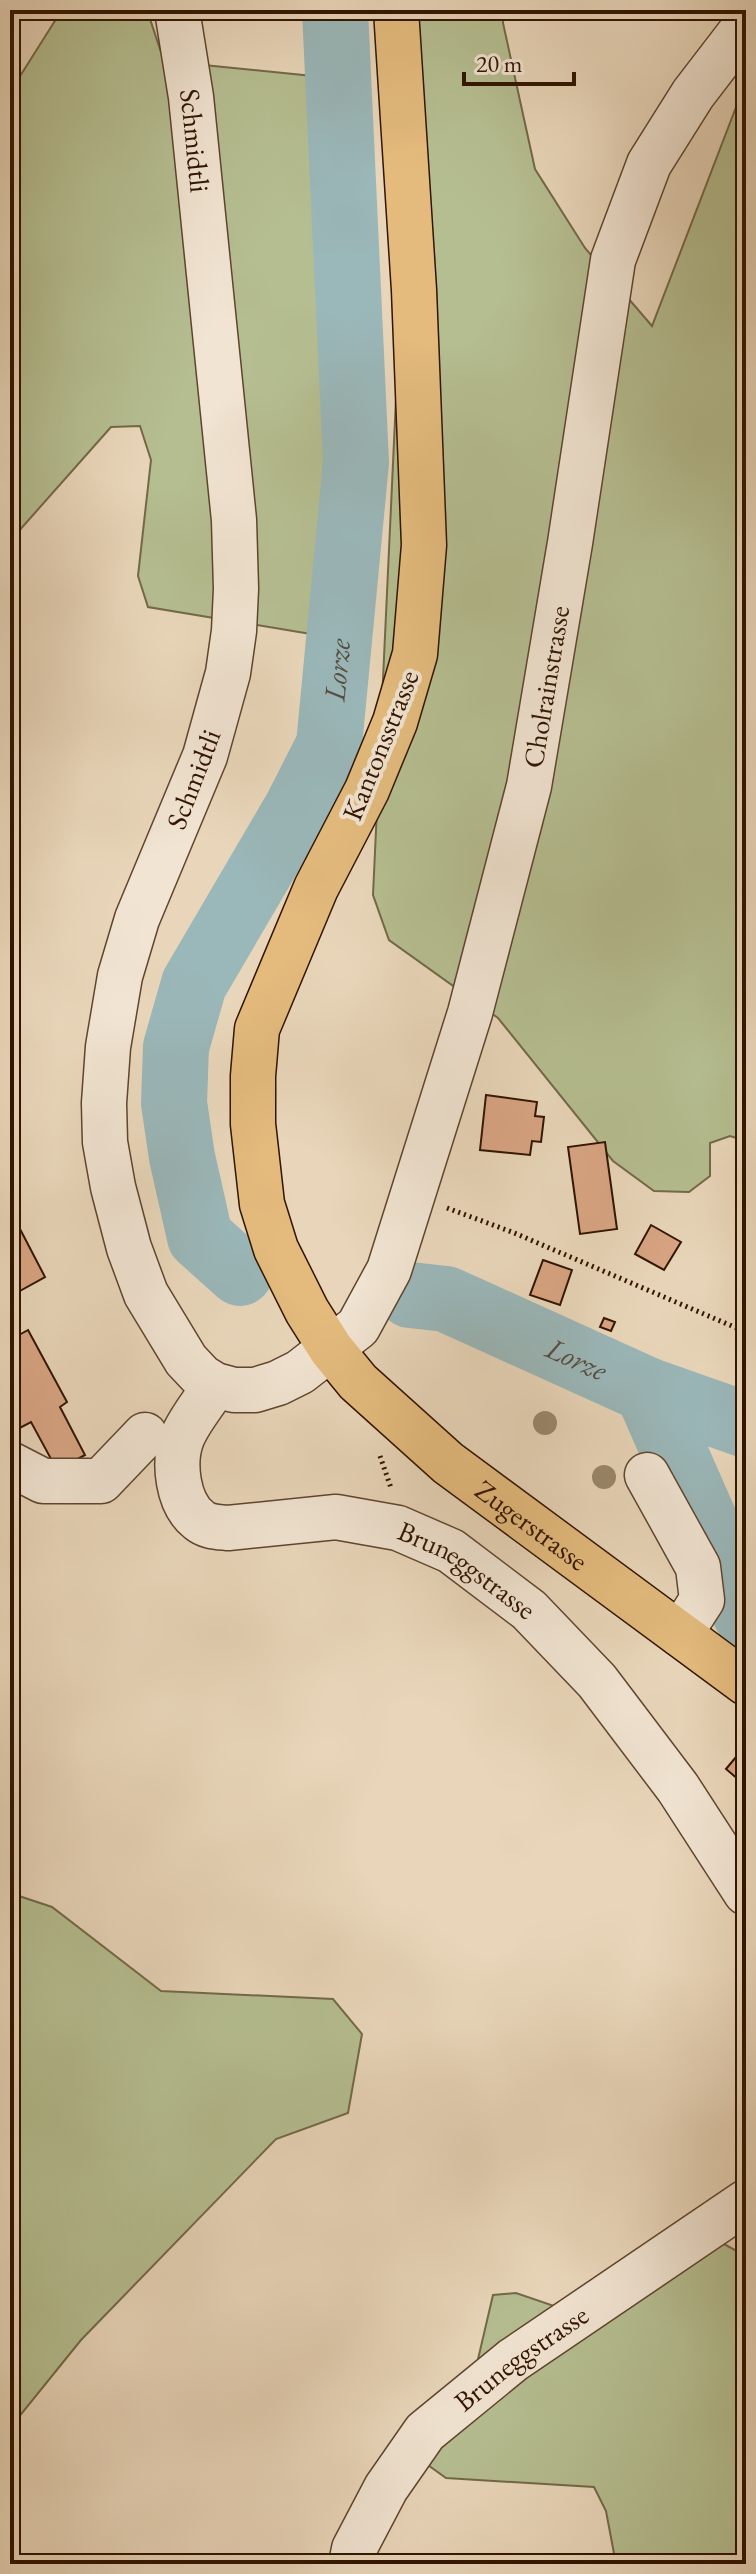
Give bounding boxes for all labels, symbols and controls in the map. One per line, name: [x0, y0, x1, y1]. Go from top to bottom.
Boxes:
scale bar: [464, 36, 574, 86]
text: 20 m: [476, 48, 523, 79]
street label: Schmidtli: [172, 86, 219, 194]
street label: Cholrainstrasse: [514, 603, 577, 771]
water label: Lorze: [314, 636, 359, 704]
street label: Kantonsstrasse: [334, 665, 426, 825]
street label: Schmidtli: [158, 724, 228, 834]
water label: Lorze: [539, 1327, 614, 1389]
street label: Zugerstrasse: [468, 1471, 596, 1579]
street label: Bruneggstrasse: [393, 1512, 543, 1627]
street label: Bruneggstrasse: [447, 2296, 595, 2419]

